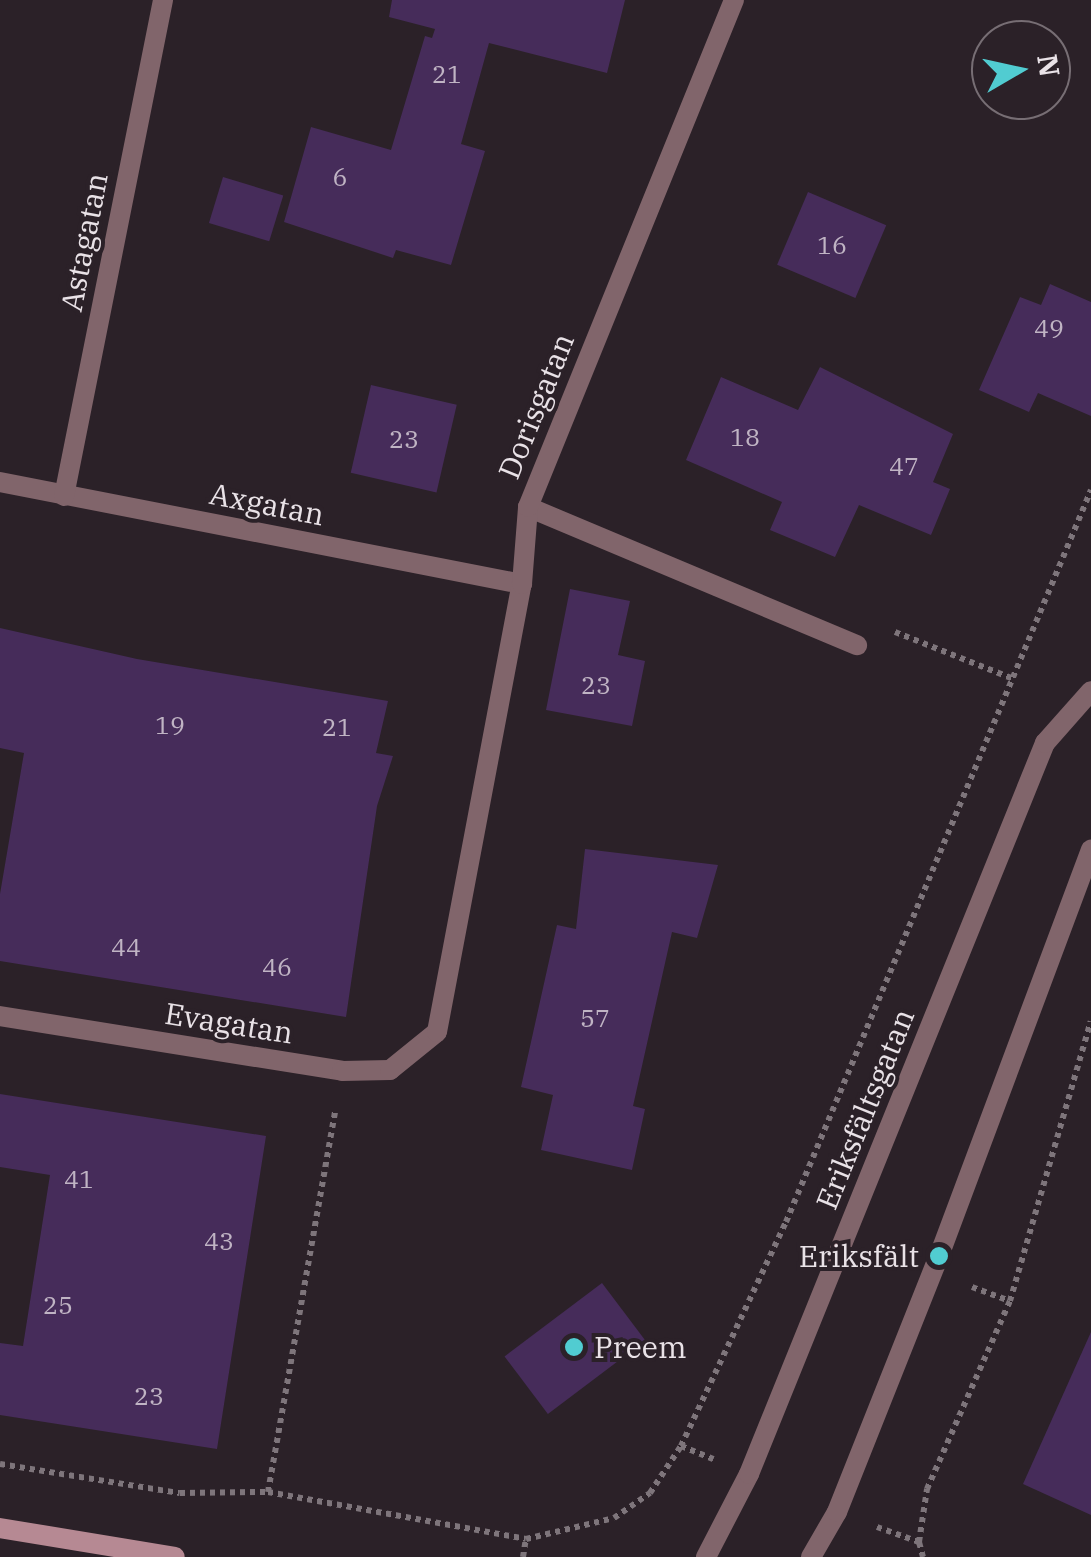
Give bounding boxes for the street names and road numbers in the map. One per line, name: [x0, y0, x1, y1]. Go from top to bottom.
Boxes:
street label: Astagatan: [53, 170, 115, 314]
street label: Dorisgatan: [491, 328, 581, 484]
street label: Axgatan: [207, 475, 327, 533]
street label: Evagatan: [162, 995, 296, 1051]
street label: Eriksfältsgatan: [808, 1004, 922, 1214]

